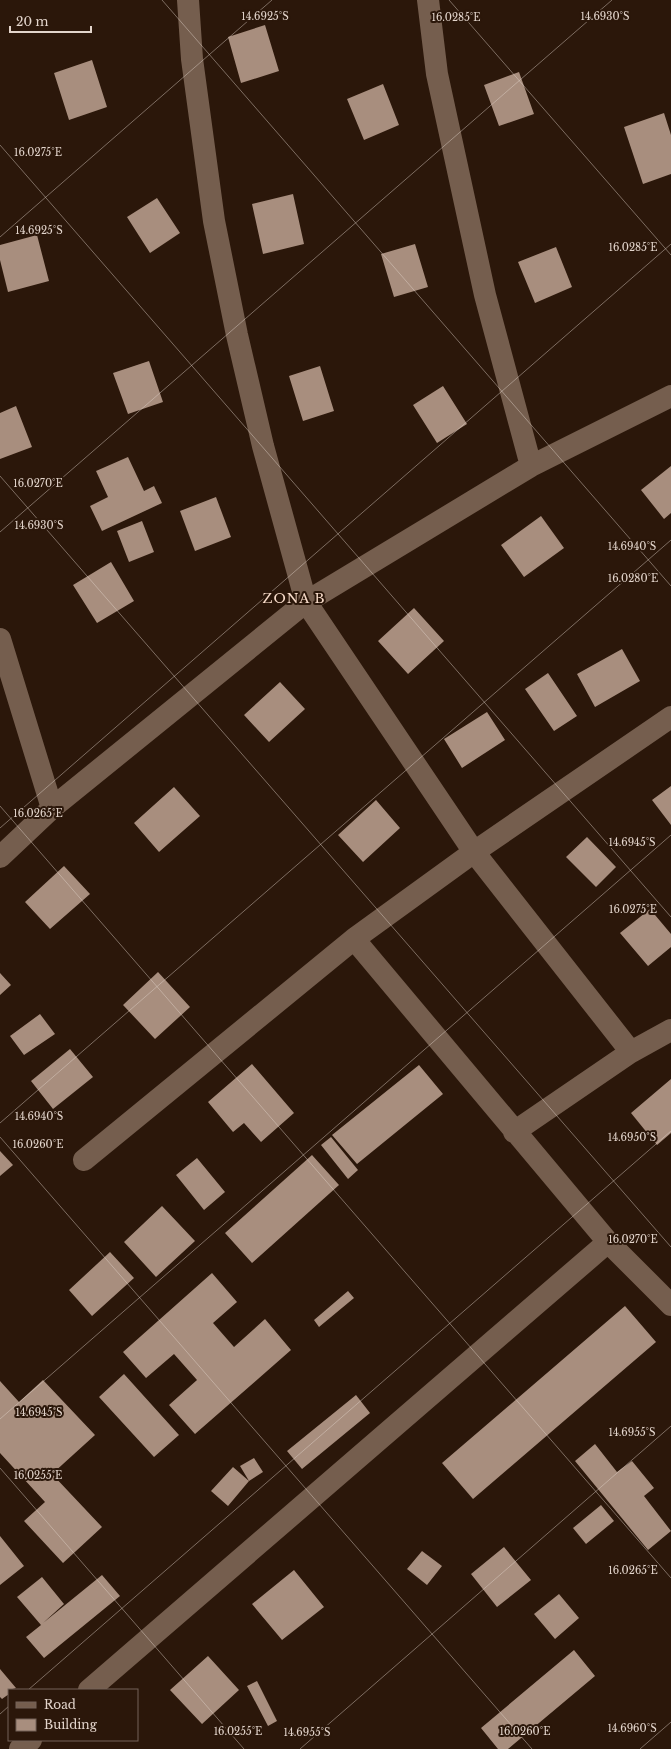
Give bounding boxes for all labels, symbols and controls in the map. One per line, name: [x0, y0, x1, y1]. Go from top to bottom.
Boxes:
scale bar: [10, 8, 91, 34]
text: 14.6925°S: [241, 10, 289, 23]
text: 14.6930°S: [581, 10, 629, 23]
text: 16.0285°E: [431, 11, 481, 24]
text: 20 m: [16, 14, 48, 29]
text: 16.0275°E: [14, 146, 62, 159]
text: 14.6925°S: [15, 224, 63, 237]
text: 16.0285°E: [608, 241, 658, 254]
text: 16.0270°E: [13, 477, 63, 490]
text: 14.6930°S: [15, 519, 63, 532]
text: 14.6940°S: [608, 540, 656, 553]
text: 16.0280°E: [608, 572, 658, 585]
district label: ZONA B: [263, 590, 325, 607]
text: 16.0265°E: [13, 807, 63, 820]
text: 14.6945°S: [608, 836, 656, 849]
text: 16.0275°E: [609, 903, 657, 916]
text: 14.6940°S: [15, 1110, 63, 1123]
text: 14.6950°S: [608, 1131, 656, 1144]
text: 16.0260°E: [13, 1138, 63, 1151]
text: 16.0270°E: [608, 1233, 658, 1246]
text: 14.6945°S: [15, 1406, 63, 1419]
text: 14.6955°S: [609, 1426, 655, 1439]
text: 16.0255°E: [14, 1469, 62, 1482]
text: 16.0265°E: [608, 1564, 658, 1577]
legend: [8, 1689, 138, 1741]
text: Road: [44, 1697, 76, 1712]
text: Building: [44, 1717, 98, 1732]
text: 14.6960°S: [607, 1722, 657, 1735]
text: 16.0255°E: [214, 1725, 262, 1738]
text: 16.0260°E: [500, 1725, 550, 1738]
text: 14.6955°S: [284, 1726, 330, 1739]

